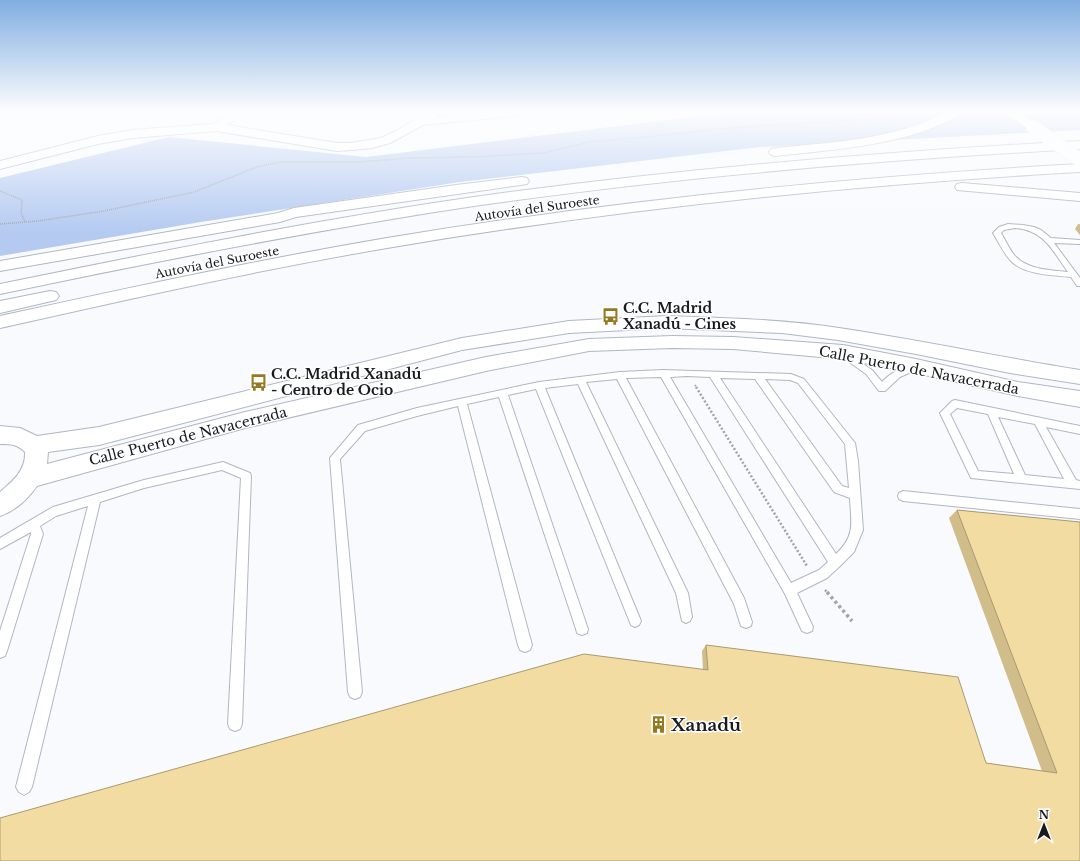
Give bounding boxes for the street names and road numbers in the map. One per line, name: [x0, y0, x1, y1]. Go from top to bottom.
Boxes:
street label: Autovía del Suroeste: [473, 192, 601, 224]
street label: Autovía del Suroeste: [153, 243, 280, 282]
street label: Calle Puerto de Navacerrada: [817, 342, 1021, 398]
street label: Calle Puerto de Navacerrada: [87, 403, 289, 469]

